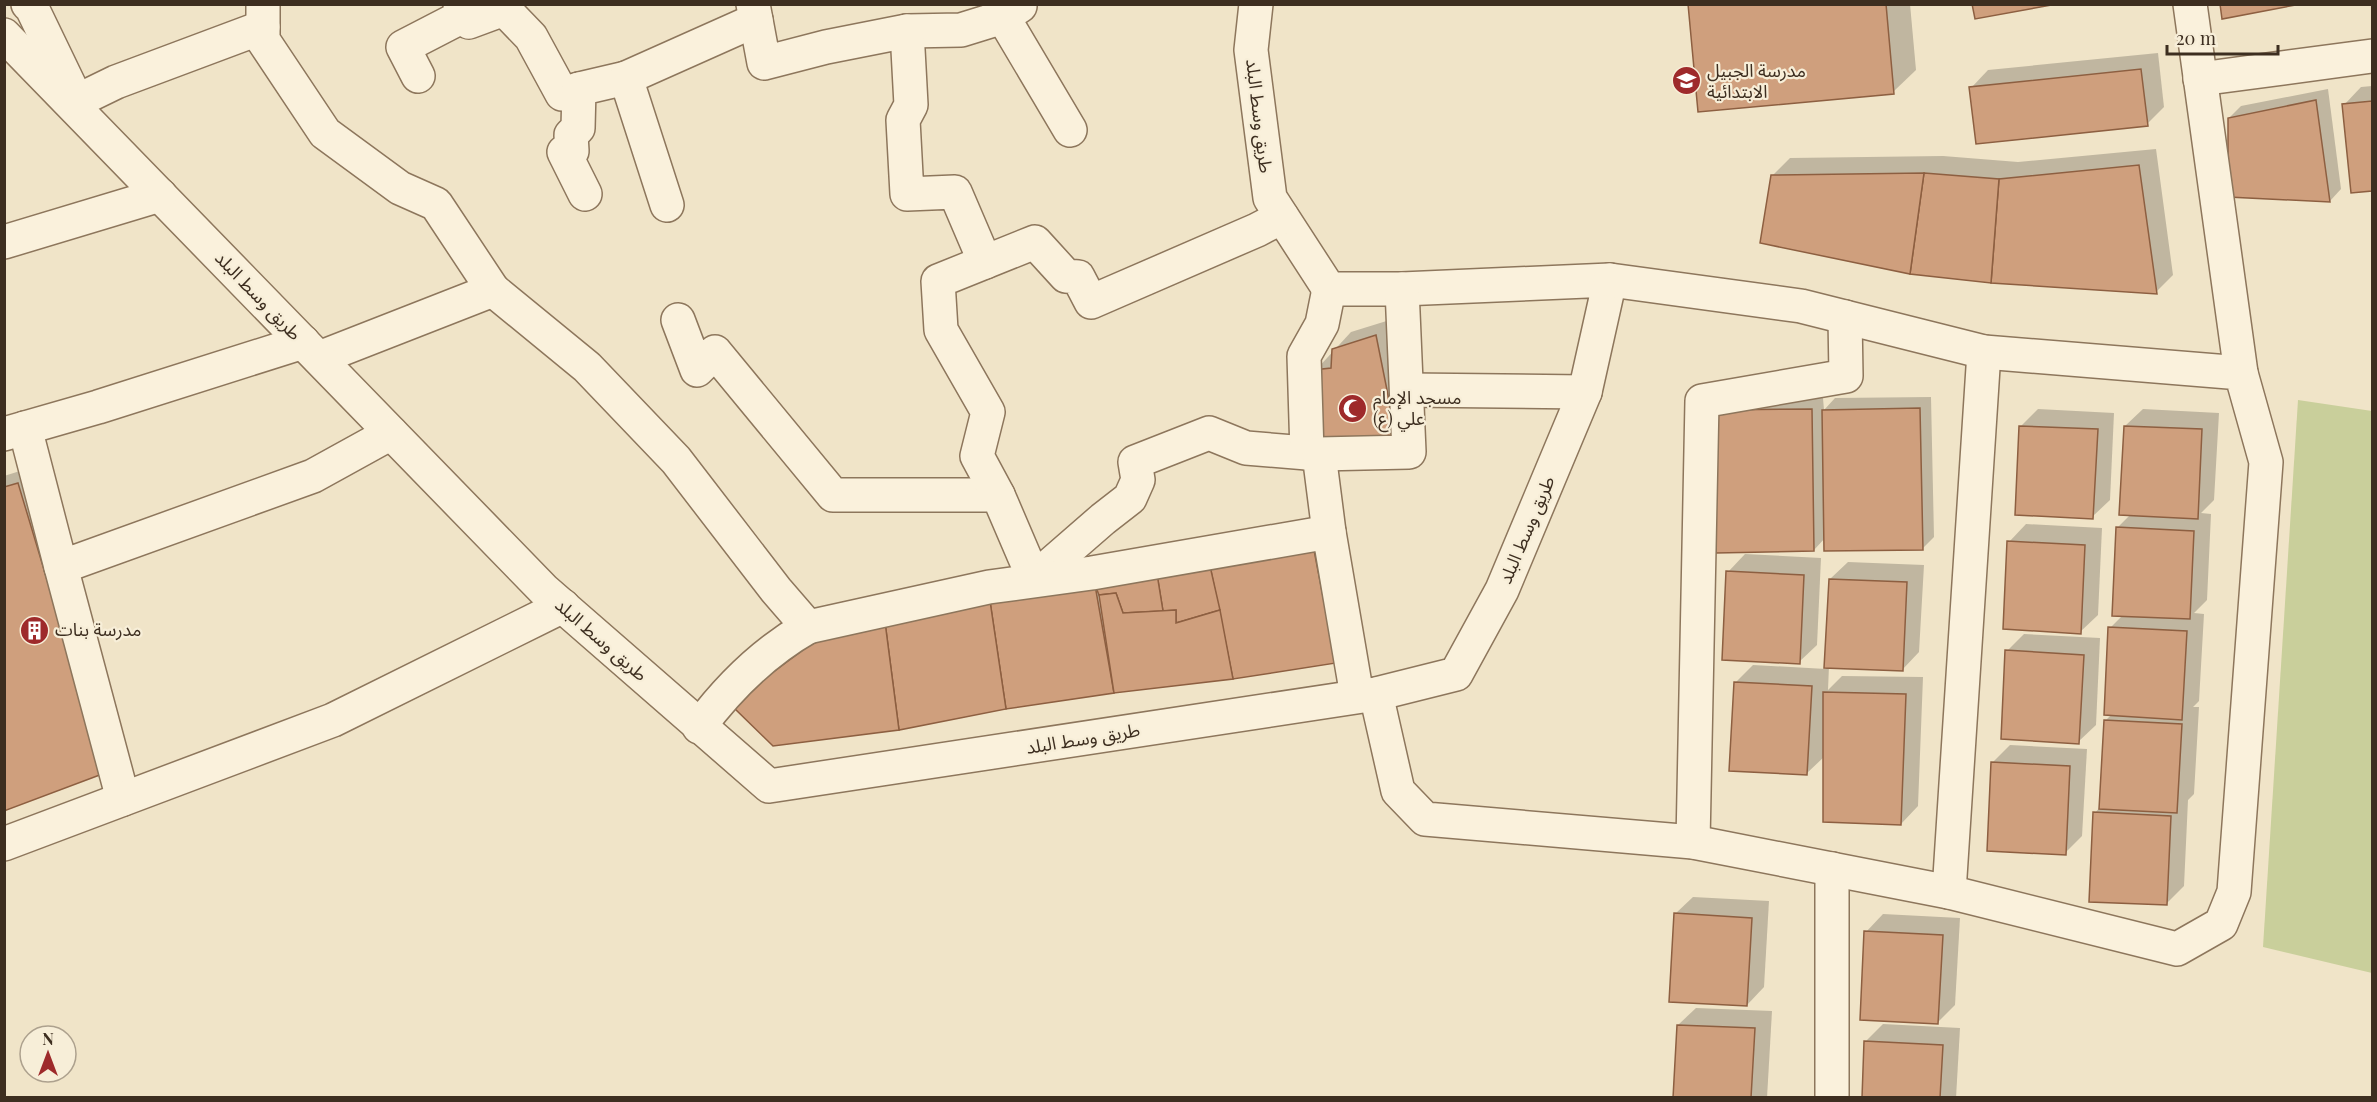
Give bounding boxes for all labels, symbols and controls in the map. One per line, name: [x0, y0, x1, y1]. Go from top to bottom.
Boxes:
scale bar: [2167, 18, 2278, 56]
text: 20 m: [2176, 26, 2216, 50]
street label: طريق وسط البلد: [1241, 57, 1279, 174]
place label: مدرسة الجبيل الابتدائية: [1707, 58, 1806, 103]
school or university icon: مدرسة الجبيل الابتدائية: [1670, 65, 1702, 97]
street label: طريق وسط البلد: [210, 246, 307, 345]
place label: مسجد الإمام علي (ع): [1373, 385, 1461, 433]
mosque icon: مسجد الإمام علي (ع): [1336, 392, 1368, 424]
street label: طريق وسط البلد: [1493, 472, 1560, 587]
street label: طريق وسط البلد: [550, 592, 653, 686]
building icon: مدرسة بنات: [18, 614, 50, 646]
place label: مدرسة بنات: [55, 617, 142, 641]
street label: طريق وسط البلد: [1024, 717, 1141, 759]
north arrow: [18, 1024, 78, 1084]
text: N: [42, 1028, 54, 1049]

